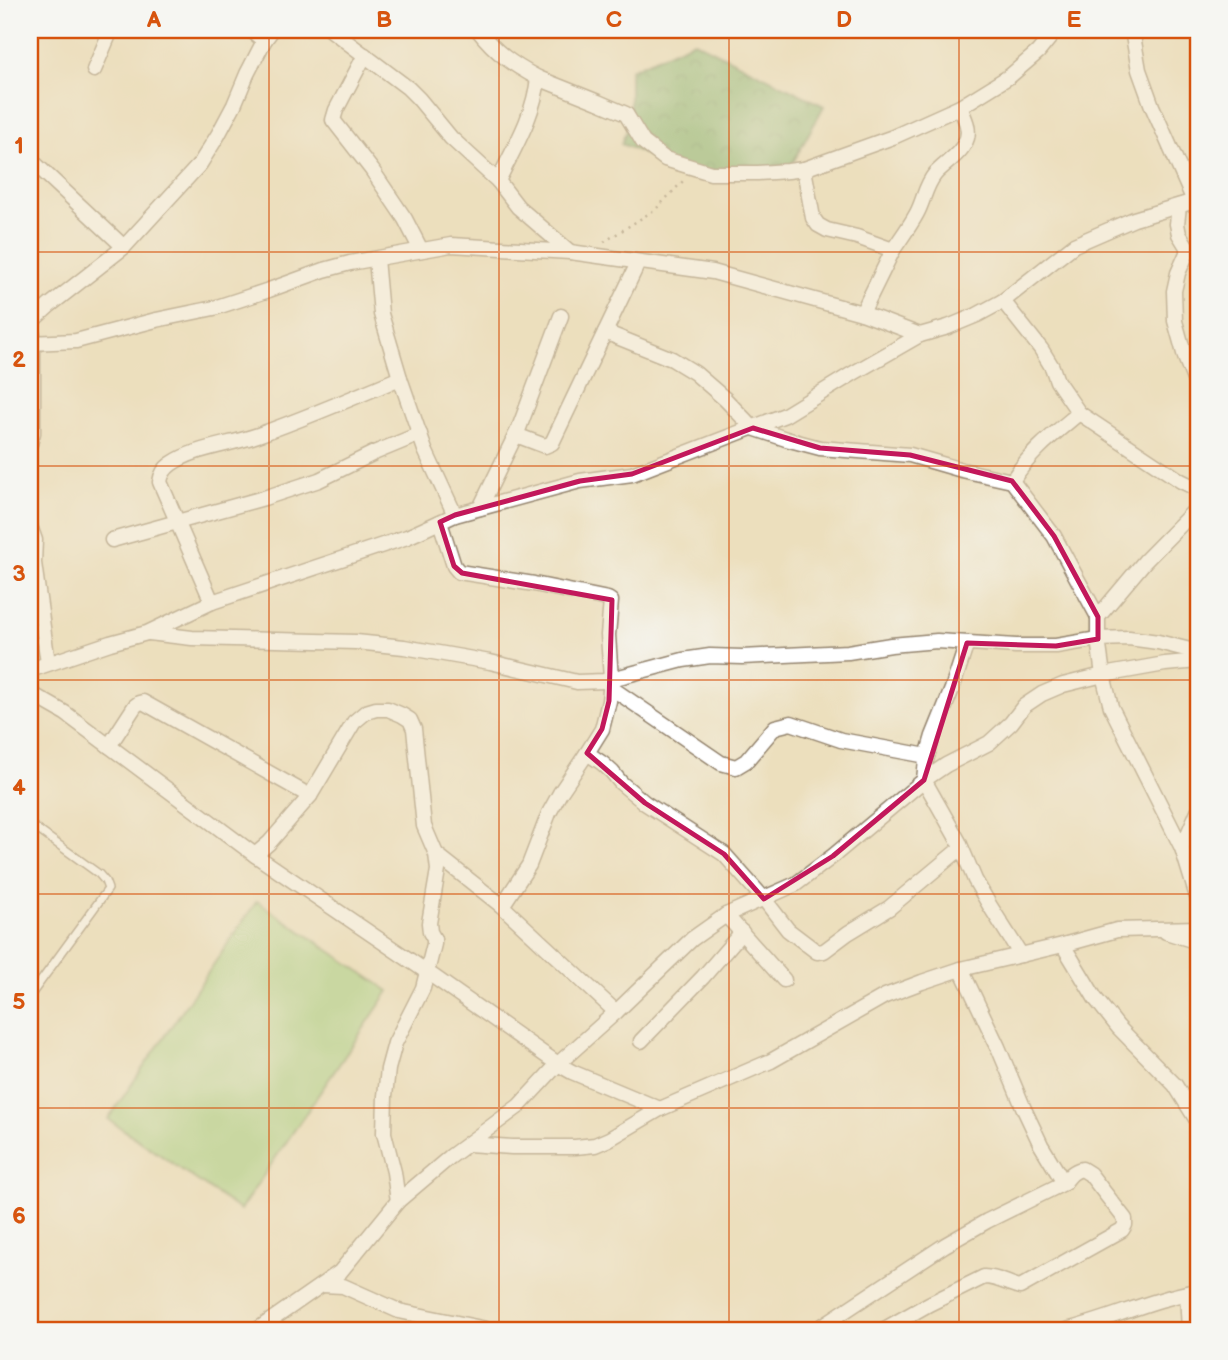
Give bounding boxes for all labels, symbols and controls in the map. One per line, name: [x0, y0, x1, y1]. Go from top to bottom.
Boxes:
text: A: [146, 6, 162, 34]
text: B: [376, 6, 392, 34]
text: C: [606, 6, 622, 34]
text: D: [836, 6, 852, 34]
text: E: [1067, 6, 1082, 34]
text: 1: [14, 132, 24, 160]
text: 2: [12, 346, 26, 374]
text: 3: [12, 560, 26, 588]
text: 4: [12, 774, 26, 802]
text: 5: [12, 988, 26, 1016]
text: 6: [12, 1202, 26, 1230]

